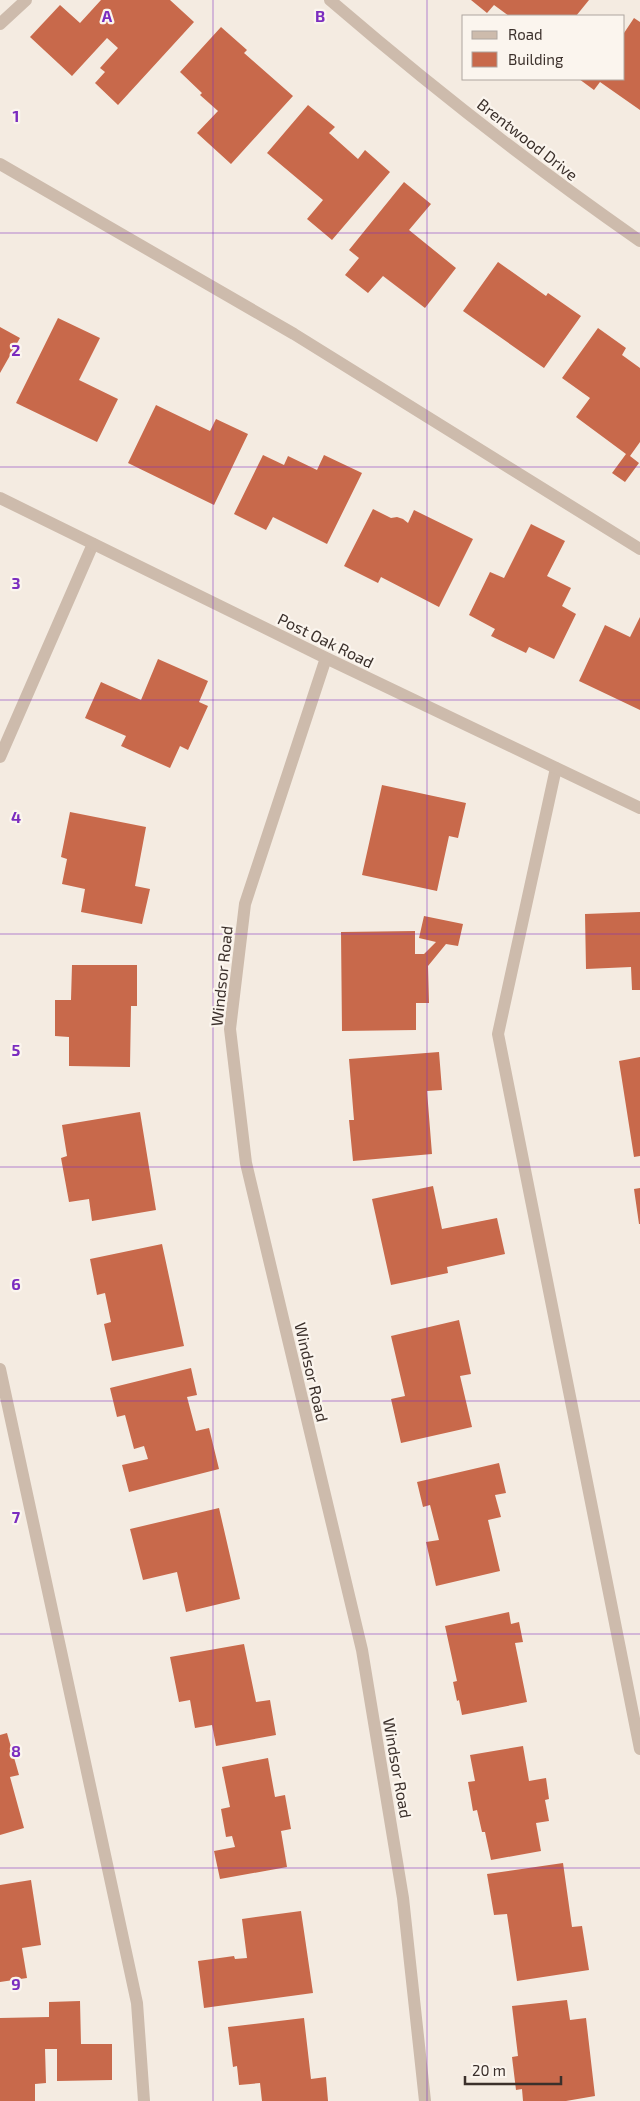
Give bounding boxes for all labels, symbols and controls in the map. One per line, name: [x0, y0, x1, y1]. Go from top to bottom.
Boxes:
text: A: [102, 6, 113, 25]
text: B: [315, 6, 325, 25]
legend: [462, 15, 625, 80]
text: Road: [508, 25, 543, 43]
text: Building: [508, 50, 564, 68]
street label: Brentwood Drive: [474, 94, 582, 184]
text: 1: [13, 106, 19, 125]
text: 2: [11, 340, 21, 359]
text: 3: [11, 573, 21, 592]
street label: Post Oak Road: [275, 609, 377, 671]
text: 4: [11, 807, 21, 826]
street label: Windsor Road: [206, 925, 236, 1027]
text: 5: [12, 1040, 21, 1059]
text: 6: [11, 1274, 21, 1293]
street label: Windsor Road: [291, 1321, 333, 1423]
text: 7: [12, 1507, 21, 1526]
street label: Windsor Road: [380, 1716, 416, 1820]
text: 8: [11, 1741, 21, 1760]
text: 9: [11, 1974, 21, 1993]
scale bar: [465, 2054, 561, 2086]
text: 20 m: [472, 2061, 506, 2079]

